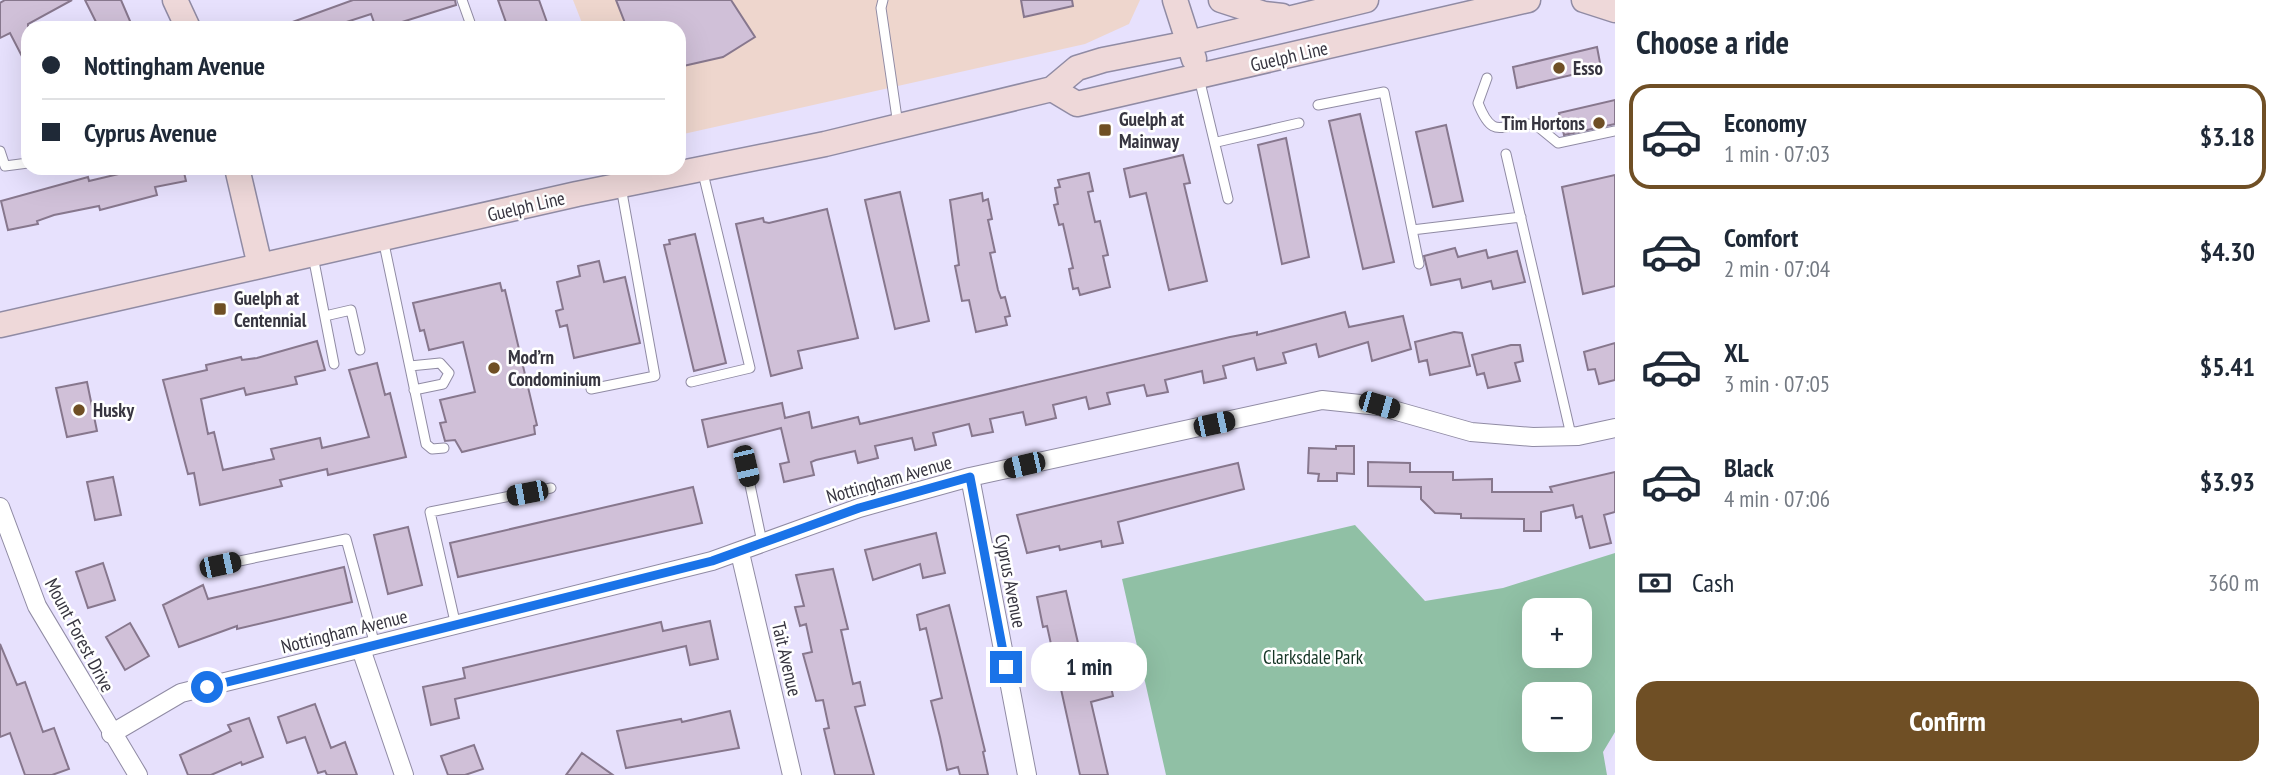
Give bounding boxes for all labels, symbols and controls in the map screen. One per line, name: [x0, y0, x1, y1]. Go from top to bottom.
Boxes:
text: Choose a ride: [1636, 21, 1789, 63]
street label: Guelph Line: [1248, 35, 1330, 77]
text: Nottingham Avenue: [84, 49, 265, 82]
place label: Esso: [1573, 56, 1603, 80]
marker: Esso: [1551, 60, 1567, 76]
icon: car: [1640, 105, 1703, 168]
text: Economy: [1724, 106, 1806, 139]
place label: Guelph at Mainway: [1119, 107, 1185, 153]
place label: Tim Hortons: [1501, 111, 1585, 135]
marker: Tim Hortons: [1591, 115, 1607, 131]
text: Cyprus Avenue: [84, 116, 217, 149]
text: $3.18: [2200, 120, 2255, 153]
marker: Guelph at Mainway: [1097, 122, 1113, 138]
text: 1 min · 07:03: [1724, 139, 1830, 168]
street label: Guelph Line: [485, 185, 567, 227]
icon: car: [1640, 220, 1703, 283]
text: Comfort: [1724, 221, 1798, 254]
text: $4.30: [2200, 235, 2255, 268]
text: 2 min · 07:04: [1724, 254, 1830, 283]
place label: Guelph at Centennial: [234, 286, 307, 332]
marker: Guelph at Centennial: [212, 301, 228, 317]
icon: car: [1640, 335, 1703, 398]
text: XL: [1724, 336, 1749, 369]
place label: Mod’rn Condominium: [508, 345, 601, 391]
text: $5.41: [2200, 350, 2255, 383]
marker: Mod’rn Condominium: [486, 360, 502, 376]
text: 3 min · 07:05: [1724, 369, 1830, 398]
car: [1356, 389, 1403, 421]
place label: Husky: [93, 398, 134, 422]
marker: Husky: [71, 402, 87, 418]
car: [1192, 409, 1237, 439]
car: [732, 443, 761, 489]
street label: Nottingham Avenue: [823, 450, 955, 508]
car: [1002, 450, 1047, 480]
icon: car: [1640, 450, 1703, 513]
text: Black: [1724, 451, 1774, 484]
text: $3.93: [2200, 465, 2255, 498]
car: [505, 479, 550, 507]
text: 4 min · 07:06: [1724, 484, 1830, 513]
street label: Cyprus Avenue: [990, 532, 1032, 630]
car: [198, 550, 243, 580]
icon: cash: [1636, 564, 1674, 602]
text: Cash: [1692, 566, 1734, 599]
text: 360 m: [2208, 568, 2259, 597]
street label: Mount Forest Drive: [40, 574, 120, 696]
map controls: [1522, 598, 1592, 752]
button: +: [1522, 598, 1592, 668]
street label: Nottingham Avenue: [278, 604, 410, 658]
street label: Tait Avenue: [767, 620, 807, 699]
callout: 1 min: [1030, 642, 1146, 692]
park label: Clarksdale Park: [1263, 645, 1364, 669]
route end: [990, 651, 1022, 683]
text: 1 min: [1066, 652, 1112, 681]
route start: [191, 671, 223, 703]
button: Confirm: [1636, 681, 2259, 761]
button: −: [1522, 682, 1592, 752]

